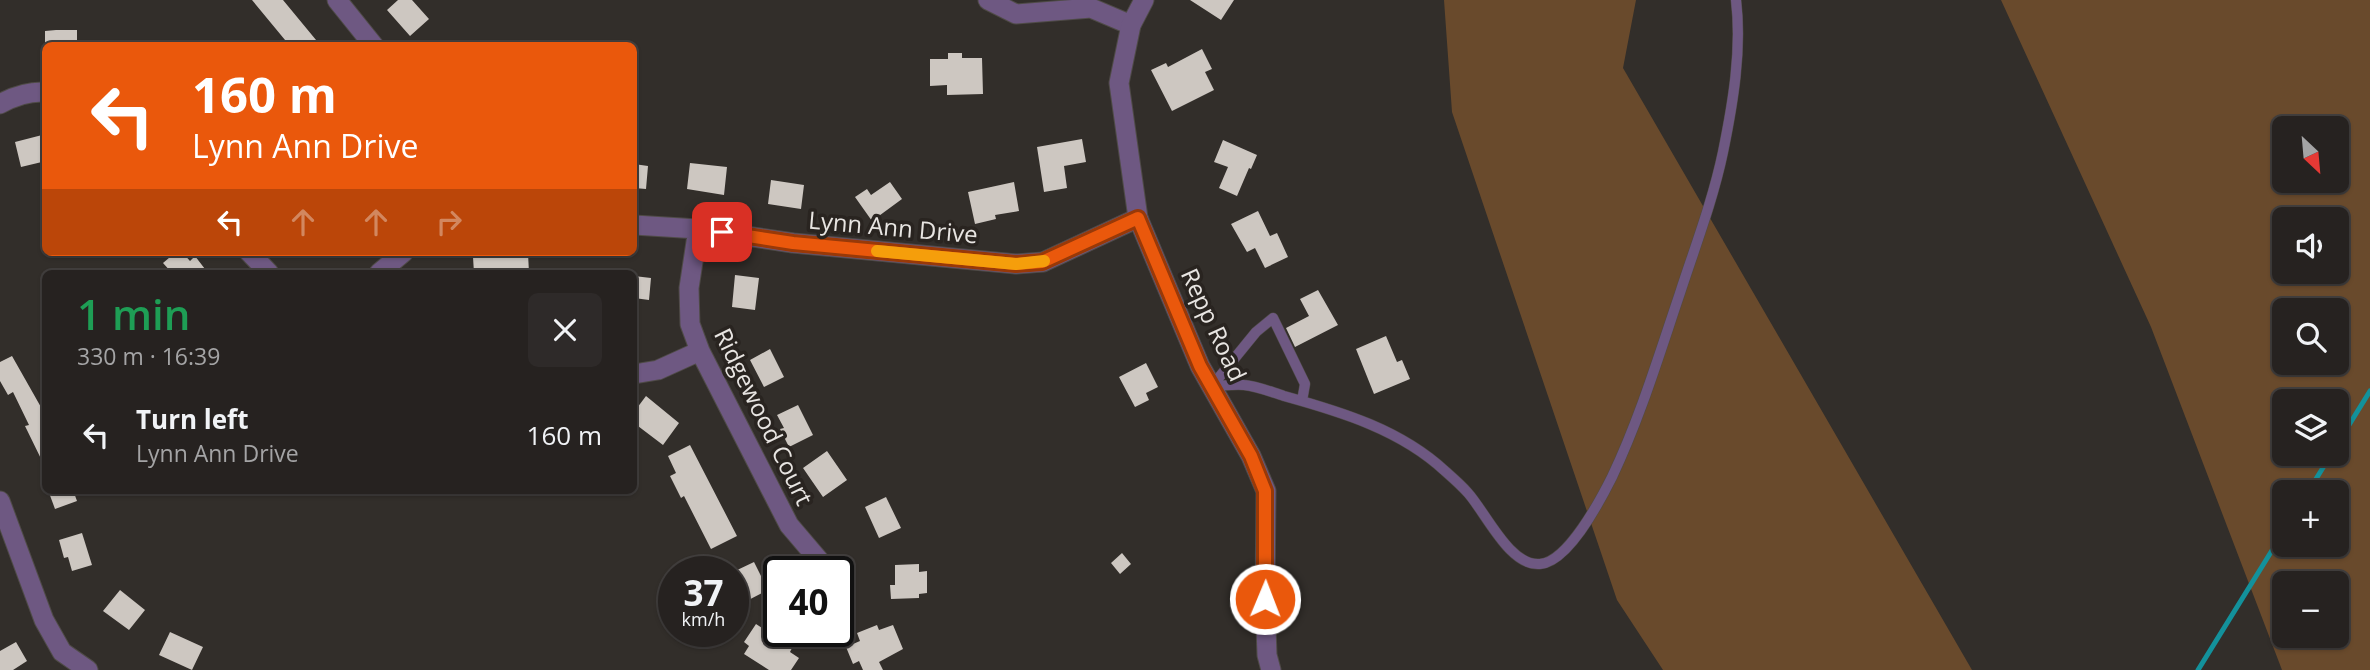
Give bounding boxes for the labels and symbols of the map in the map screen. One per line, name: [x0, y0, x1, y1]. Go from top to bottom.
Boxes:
north arrow: [2272, 116, 2348, 192]
pin: [692, 202, 752, 262]
street label: Lynn Ann Drive: [807, 203, 979, 250]
street label: Repp Road: [1174, 262, 1255, 386]
street label: Ridgewood Court: [707, 322, 822, 510]
speed limit sign: 40: [763, 556, 854, 647]
position arrow: [1228, 562, 1302, 636]

